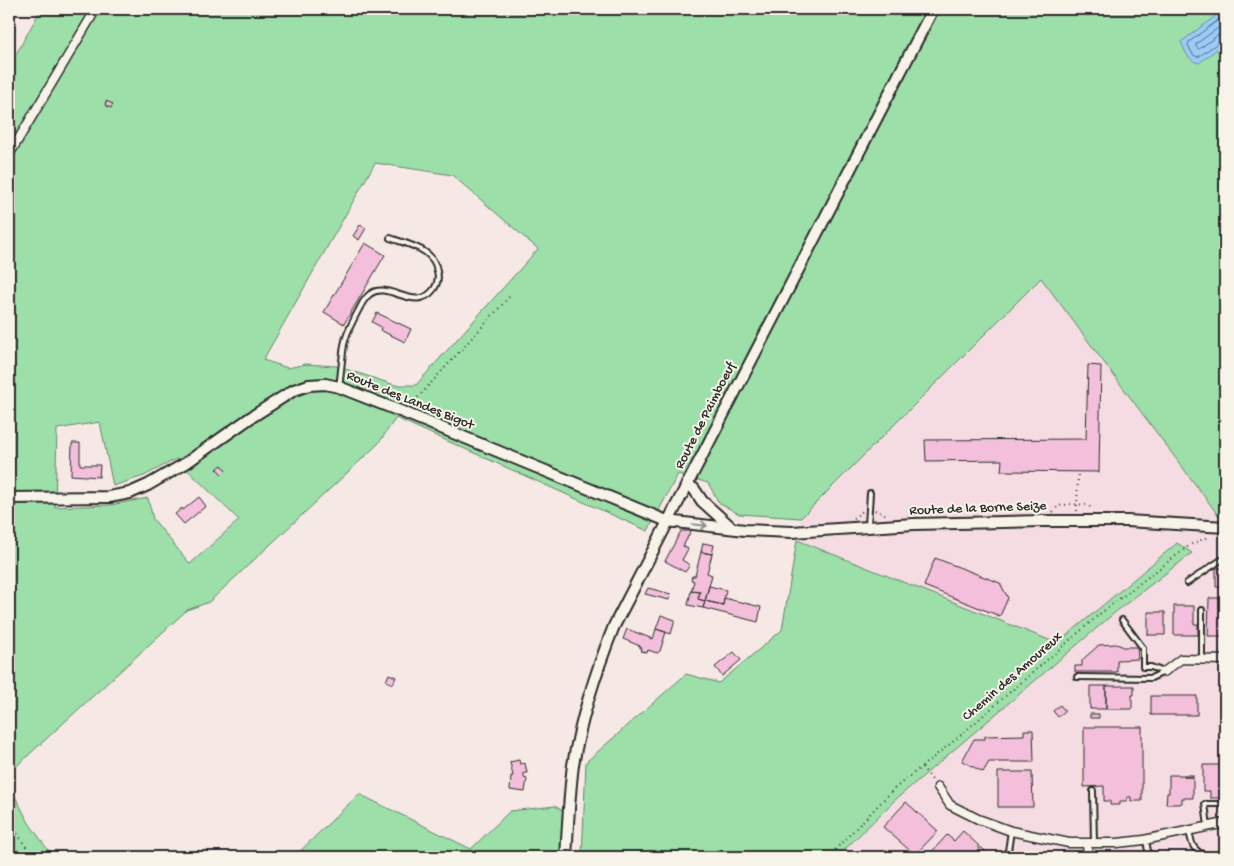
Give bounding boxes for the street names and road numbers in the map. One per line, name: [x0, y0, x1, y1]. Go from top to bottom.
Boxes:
street label: Route de Paimboeuf: [672, 358, 741, 472]
street label: Route des Landes Bigot: [344, 368, 477, 435]
street label: Route de la Borne Seize: [909, 498, 1048, 520]
street label: Chemin des Amoureux: [959, 628, 1067, 725]

